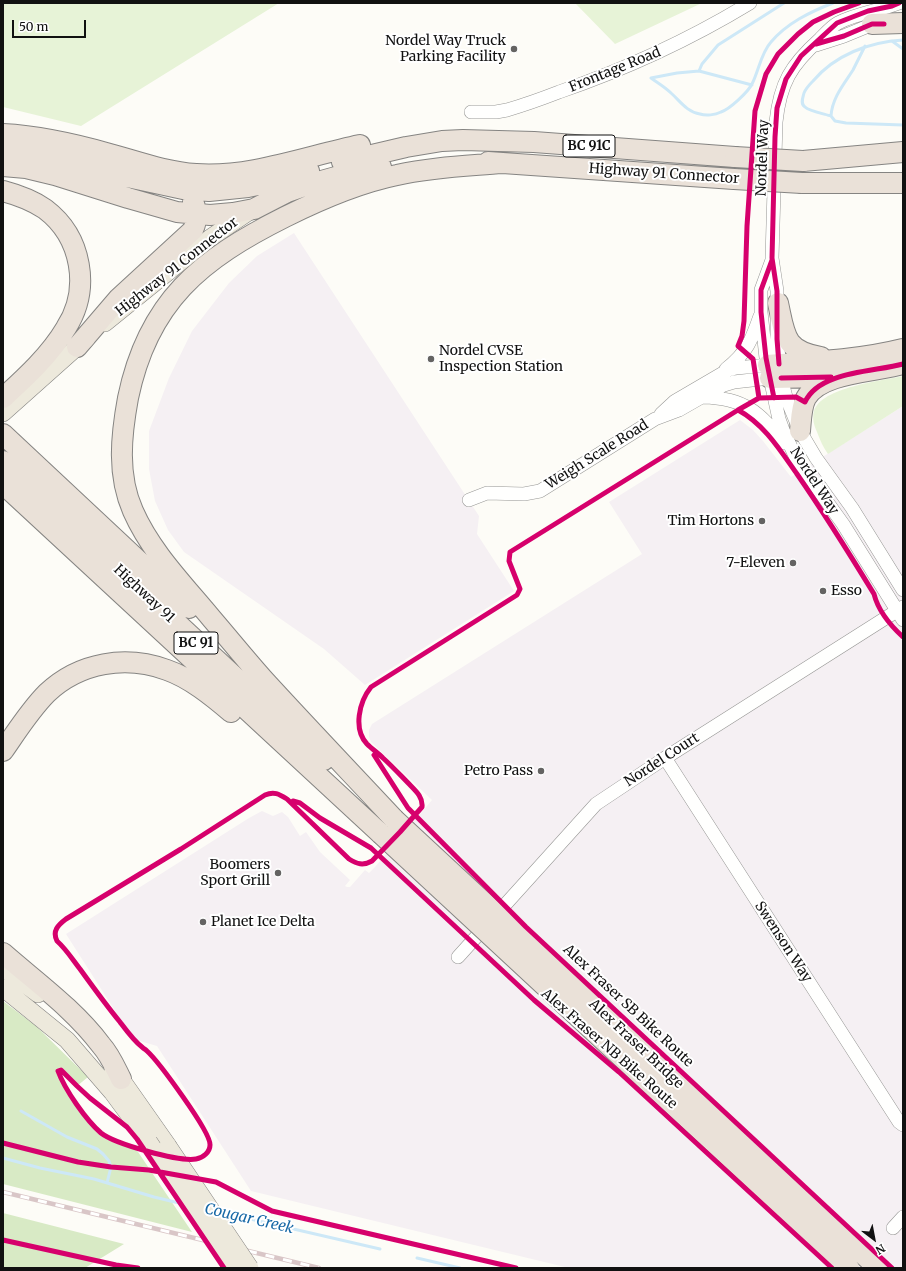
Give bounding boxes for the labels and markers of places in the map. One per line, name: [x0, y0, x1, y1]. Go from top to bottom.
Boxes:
place label: Nordel Way Truck Parking Facility: [385, 33, 506, 66]
marker: Nordel Way Truck Parking Facility: [509, 44, 519, 54]
place label: Nordel CVSE Inspection Station: [439, 343, 563, 376]
marker: Nordel CVSE Inspection Station: [426, 354, 436, 364]
place label: Tim Hortons: [668, 513, 754, 529]
marker: Tim Hortons: [757, 516, 767, 526]
place label: 7-Eleven: [726, 555, 785, 571]
marker: 7-Eleven: [788, 558, 798, 568]
place label: Esso: [831, 583, 862, 599]
marker: Esso: [818, 586, 828, 596]
place label: Petro Pass: [464, 763, 533, 779]
marker: Petro Pass: [536, 766, 546, 776]
place label: Boomers Sport Grill: [200, 857, 270, 890]
marker: Boomers Sport Grill: [273, 868, 283, 878]
place label: Planet Ice Delta: [211, 914, 315, 930]
marker: Planet Ice Delta: [198, 917, 208, 927]

